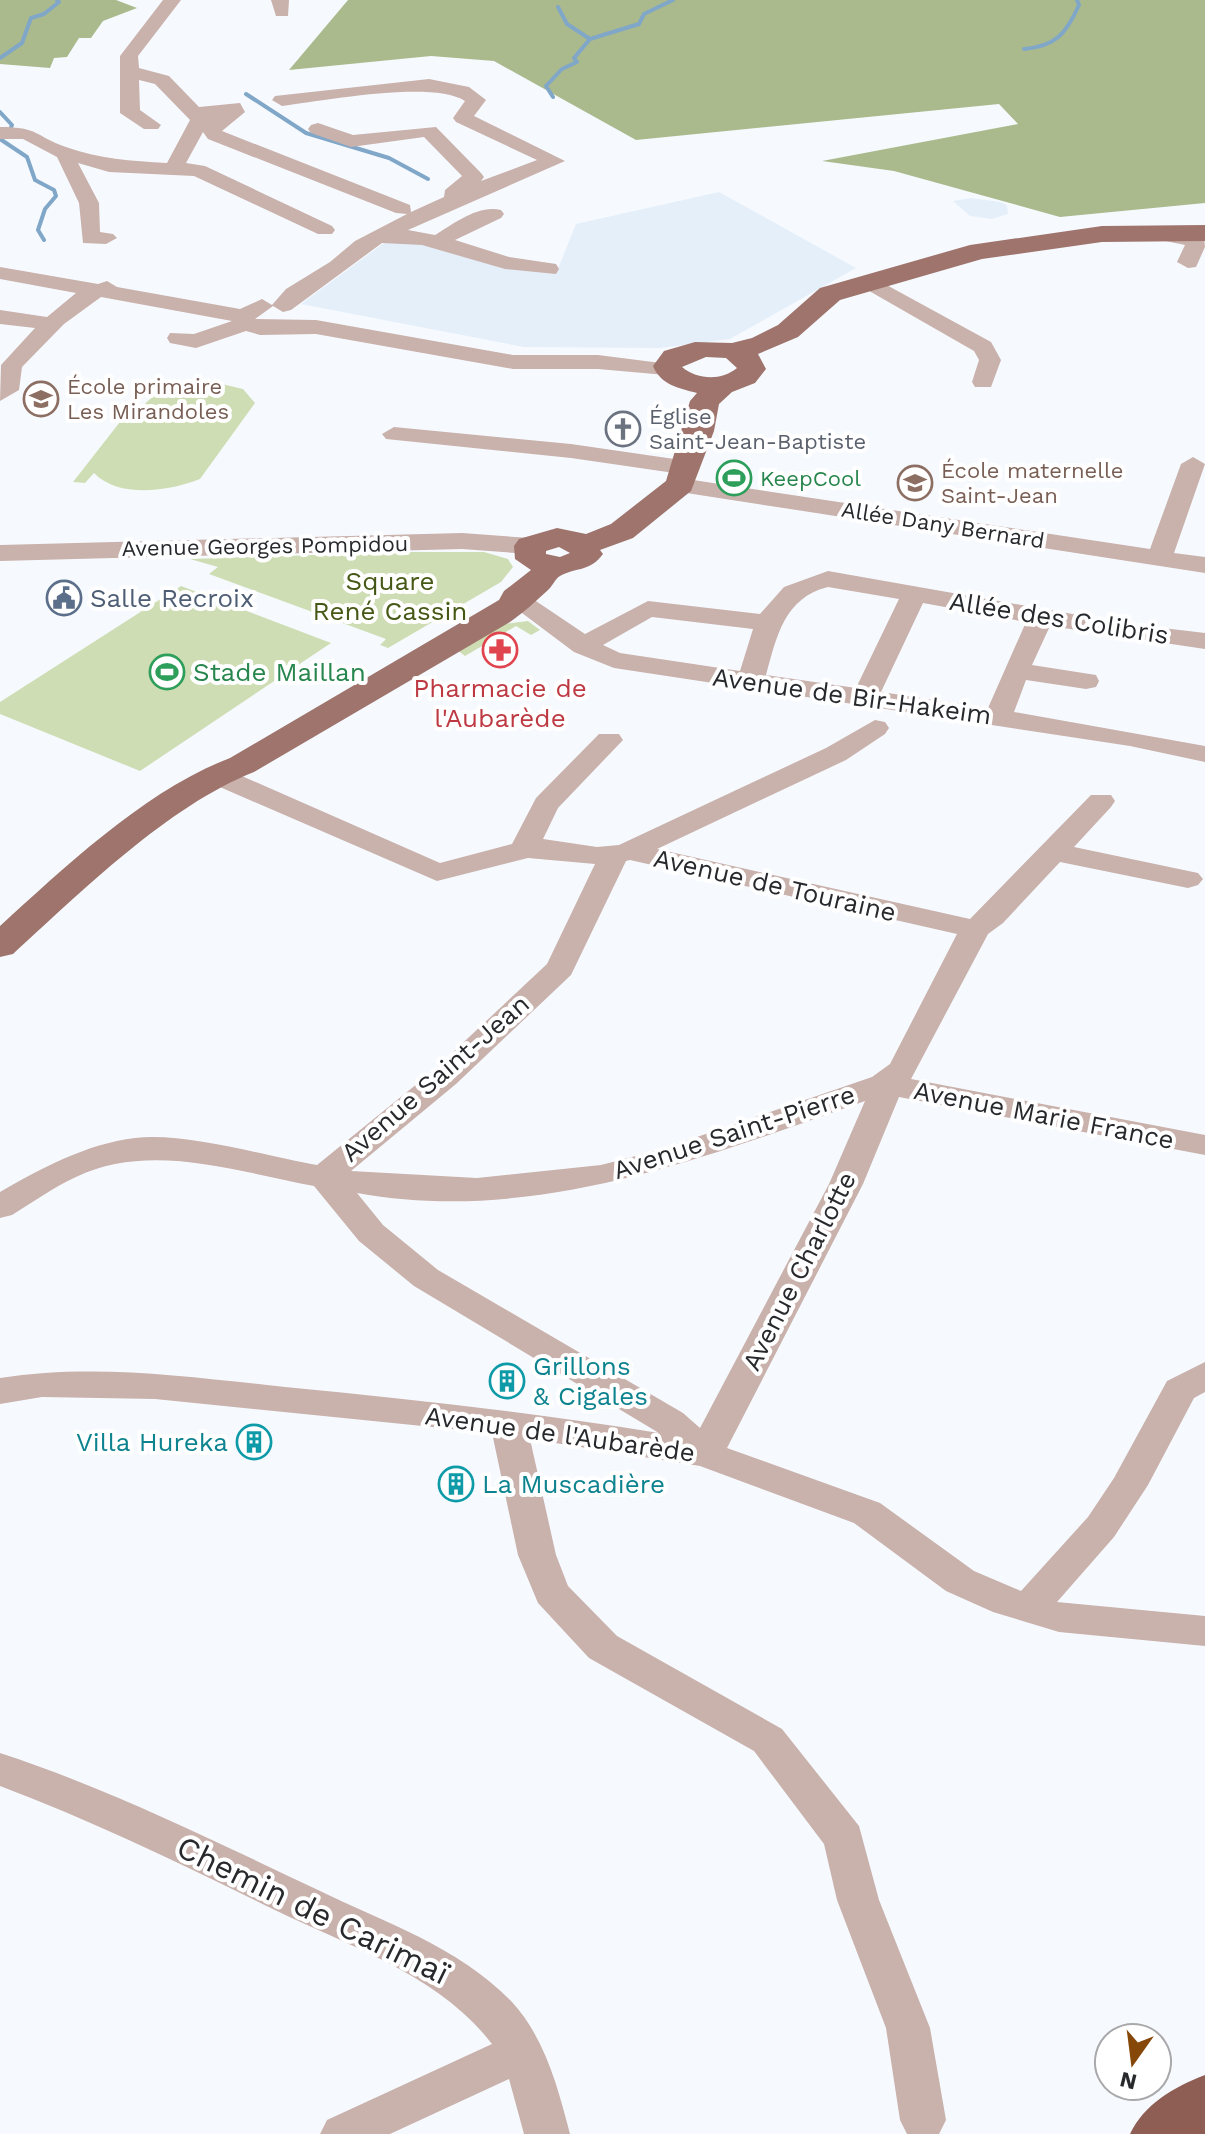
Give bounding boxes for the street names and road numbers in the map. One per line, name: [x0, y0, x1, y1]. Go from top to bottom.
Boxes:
street label: Allée Dany Bernard: [840, 497, 1046, 553]
street label: Avenue Georges Pompidou: [121, 531, 409, 561]
street label: Allée des Colibris: [947, 586, 1171, 650]
street label: Avenue de Bir-Hakeim: [711, 662, 993, 730]
street label: Avenue de Touraine: [651, 843, 899, 927]
street label: Avenue Saint-Jean: [335, 988, 535, 1168]
street label: Avenue Marie France: [911, 1075, 1177, 1155]
street label: Avenue Saint-Pierre: [609, 1079, 859, 1185]
street label: Avenue Charlotte: [736, 1167, 862, 1375]
street label: Avenue de l'Aubarède: [423, 1400, 697, 1468]
street label: Chemin de Carimaï: [171, 1828, 456, 1993]

